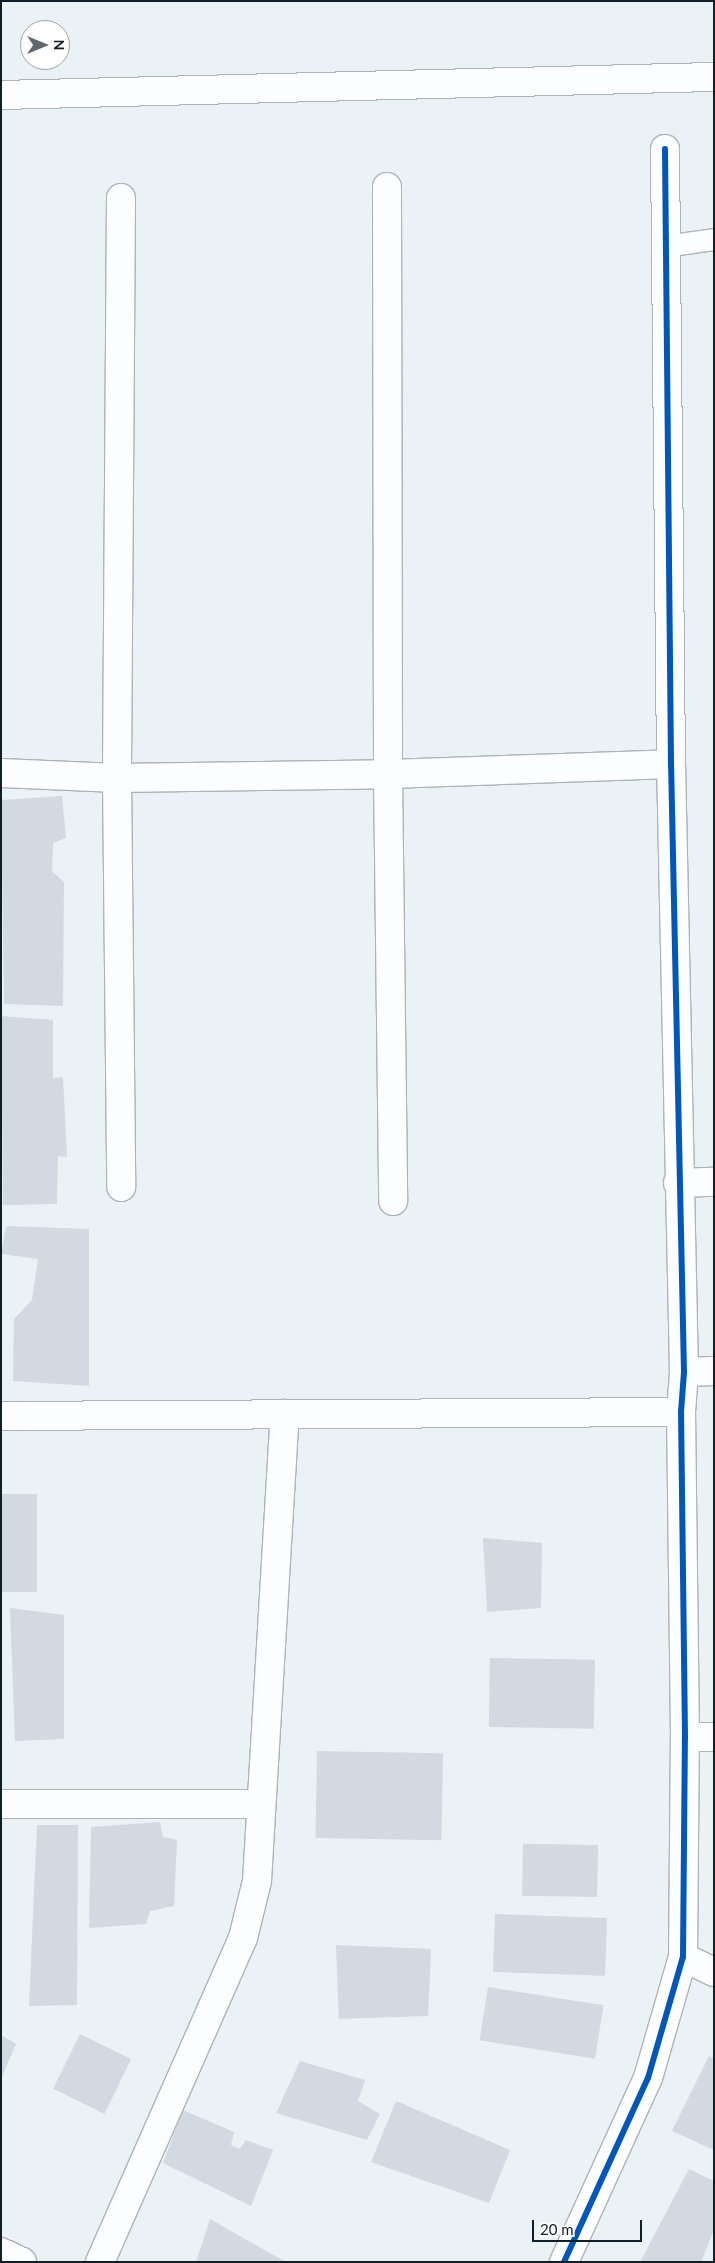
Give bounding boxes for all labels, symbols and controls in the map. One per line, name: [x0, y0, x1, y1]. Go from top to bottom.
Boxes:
north arrow: [20, 20, 70, 70]
text: N: [51, 40, 68, 50]
scale bar: [535, 2210, 645, 2242]
text: 20 m: [540, 2220, 574, 2238]

